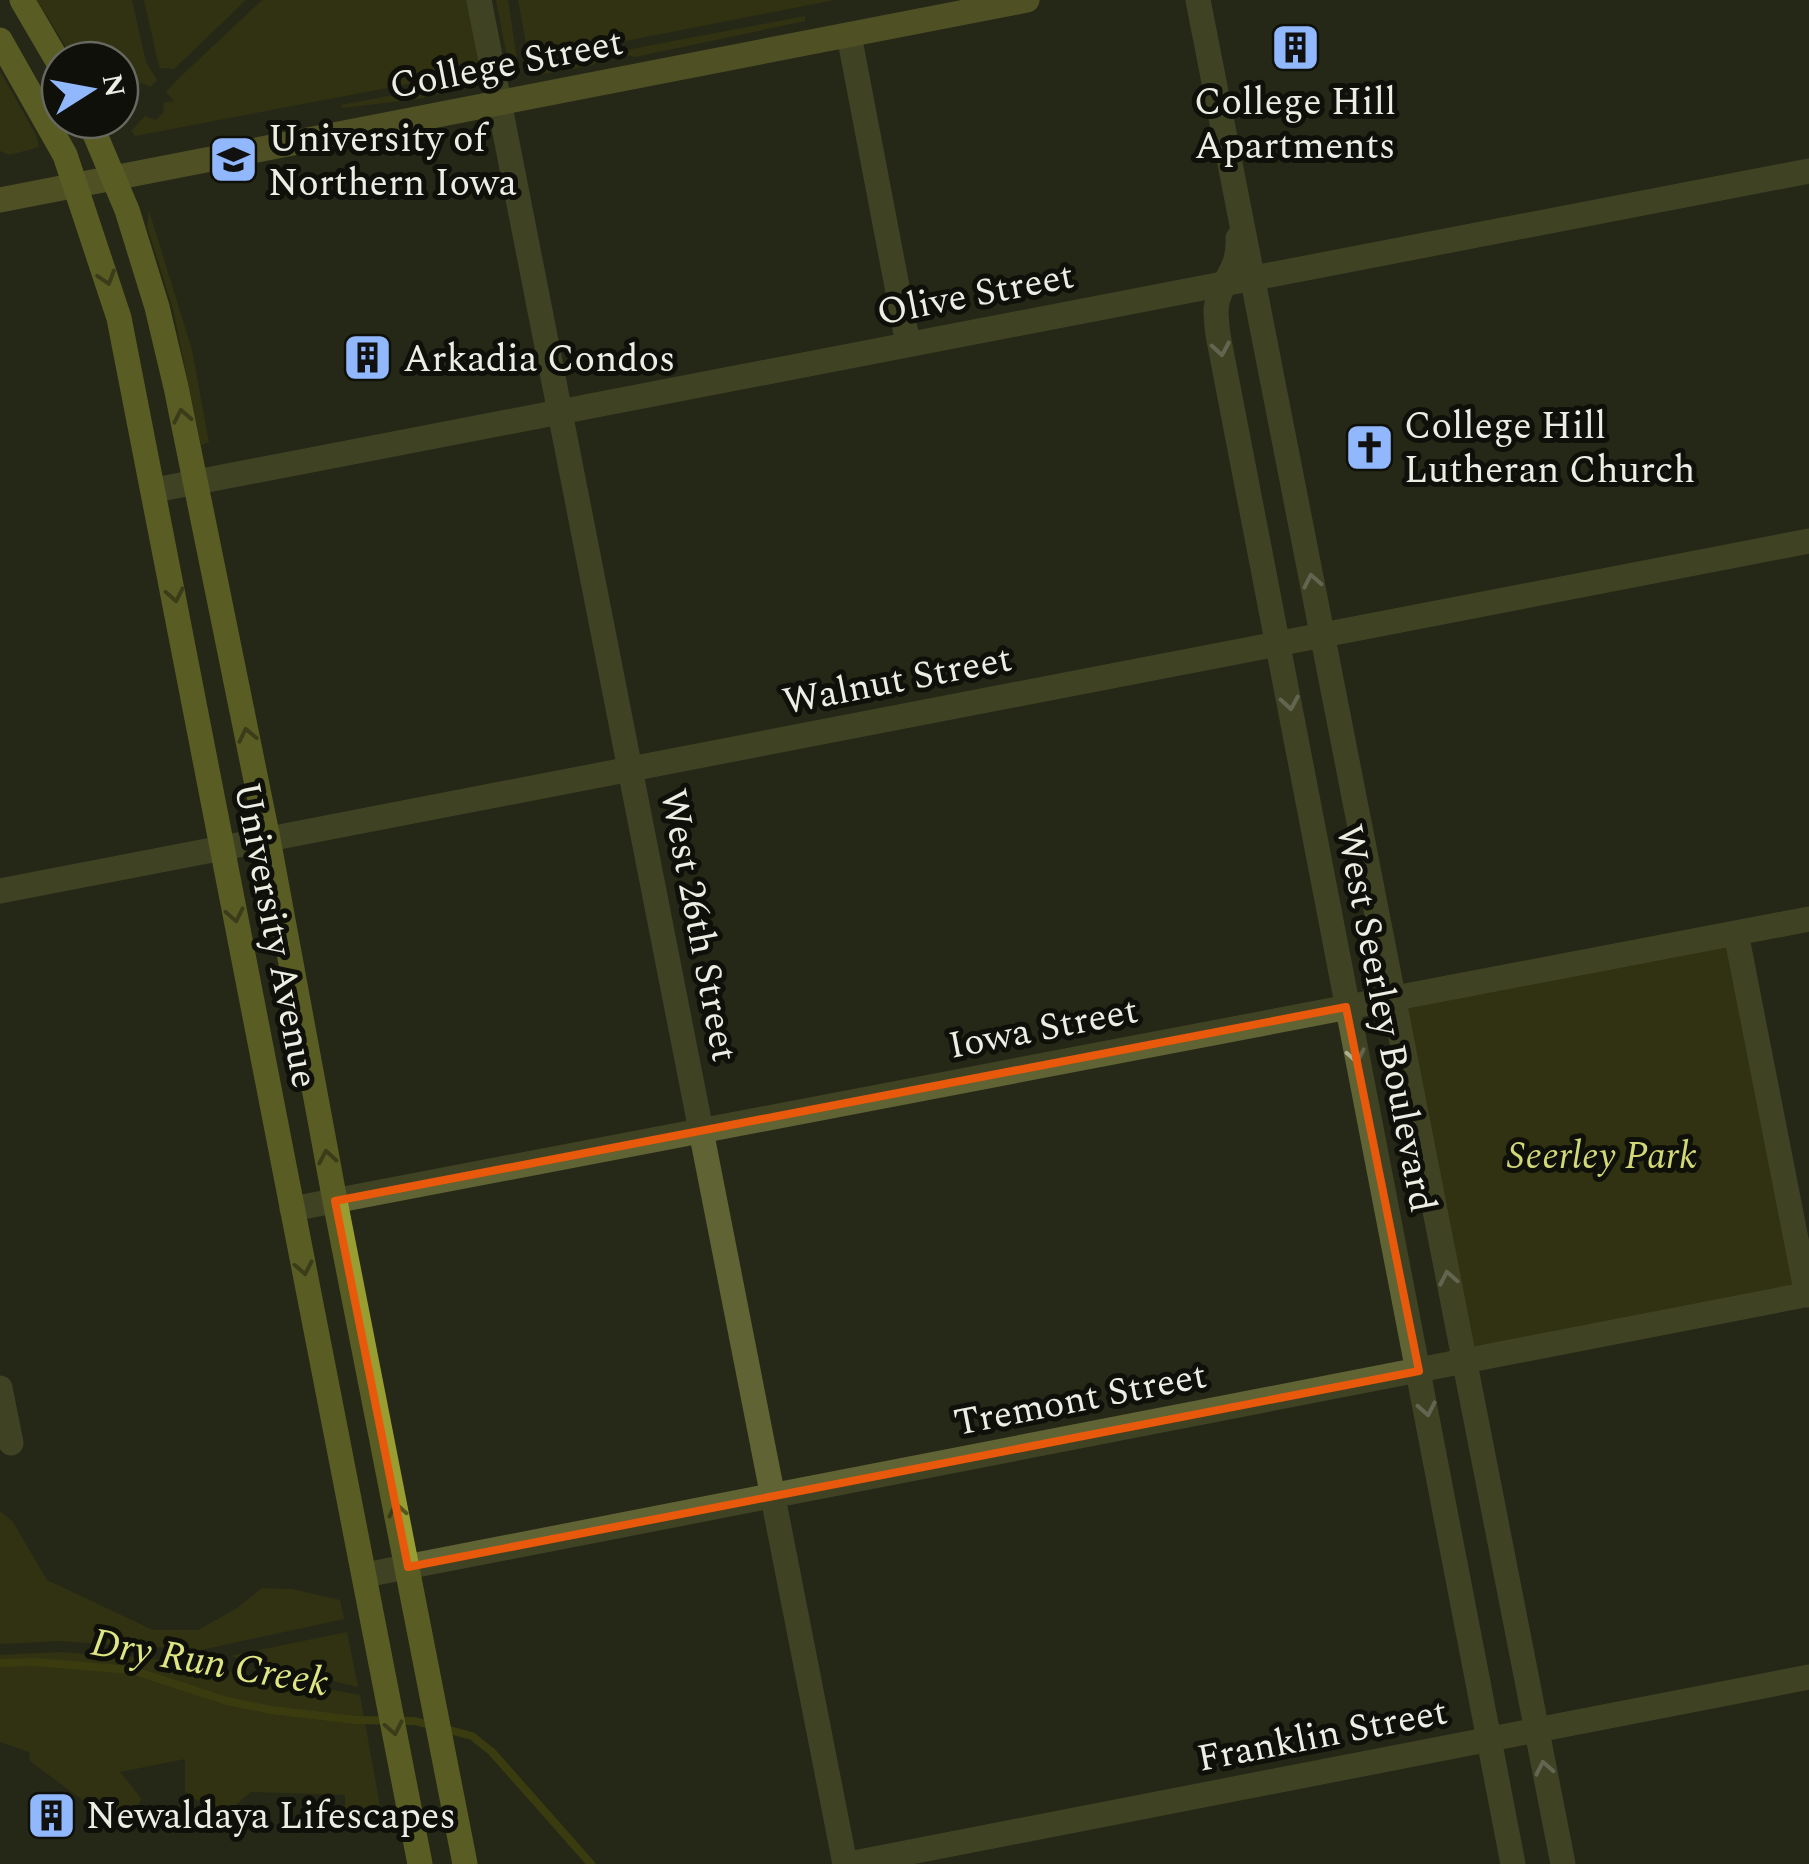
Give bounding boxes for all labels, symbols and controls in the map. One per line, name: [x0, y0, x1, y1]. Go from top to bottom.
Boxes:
street label: College Street: [385, 14, 628, 116]
building icon: College Hill Apartments: [1269, 21, 1321, 73]
north arrow: [40, 40, 140, 140]
text: N: [90, 70, 136, 101]
place label: College Hill Apartments: [1194, 74, 1396, 176]
place label: University of Northern Iowa: [268, 111, 518, 213]
school or university icon: University of Northern Iowa: [207, 134, 259, 186]
street label: Olive Street: [872, 247, 1079, 342]
one-way arrow: [95, 268, 116, 285]
place label: Arkadia Condos: [403, 331, 675, 389]
building icon: Arkadia Condos: [342, 332, 394, 384]
one-way arrow: [1210, 341, 1231, 357]
place label: College Hill Lutheran Church: [1404, 398, 1695, 500]
one-way arrow: [173, 408, 194, 425]
church icon: College Hill Lutheran Church: [1343, 421, 1395, 473]
one-way arrow: [1302, 573, 1323, 589]
one-way arrow: [163, 586, 184, 603]
street label: Walnut Street: [778, 630, 1017, 732]
one-way arrow: [1278, 694, 1299, 711]
one-way arrow: [237, 727, 258, 744]
street label: University Avenue: [217, 777, 333, 1093]
street label: West 26th Street: [643, 784, 753, 1067]
street label: West Seerley Boulevard: [1319, 819, 1451, 1217]
one-way arrow: [224, 906, 245, 923]
street label: Iowa Street: [944, 982, 1143, 1076]
one-way arrow: [1345, 1047, 1366, 1064]
park label: Seerley Park: [1507, 1128, 1697, 1186]
one-way arrow: [317, 1149, 338, 1165]
one-way arrow: [292, 1259, 313, 1276]
one-way arrow: [1439, 1269, 1460, 1286]
street label: Tremont Street: [949, 1347, 1212, 1453]
one-way arrow: [1416, 1400, 1437, 1417]
one-way arrow: [387, 1502, 408, 1519]
water label: Dry Run Creek: [86, 1613, 333, 1714]
street label: Franklin Street: [1192, 1683, 1452, 1789]
one-way arrow: [383, 1719, 404, 1736]
one-way arrow: [1535, 1760, 1556, 1777]
place label: Newaldaya Lifescapes: [86, 1788, 456, 1846]
building icon: Newaldaya Lifescapes: [25, 1789, 77, 1841]

